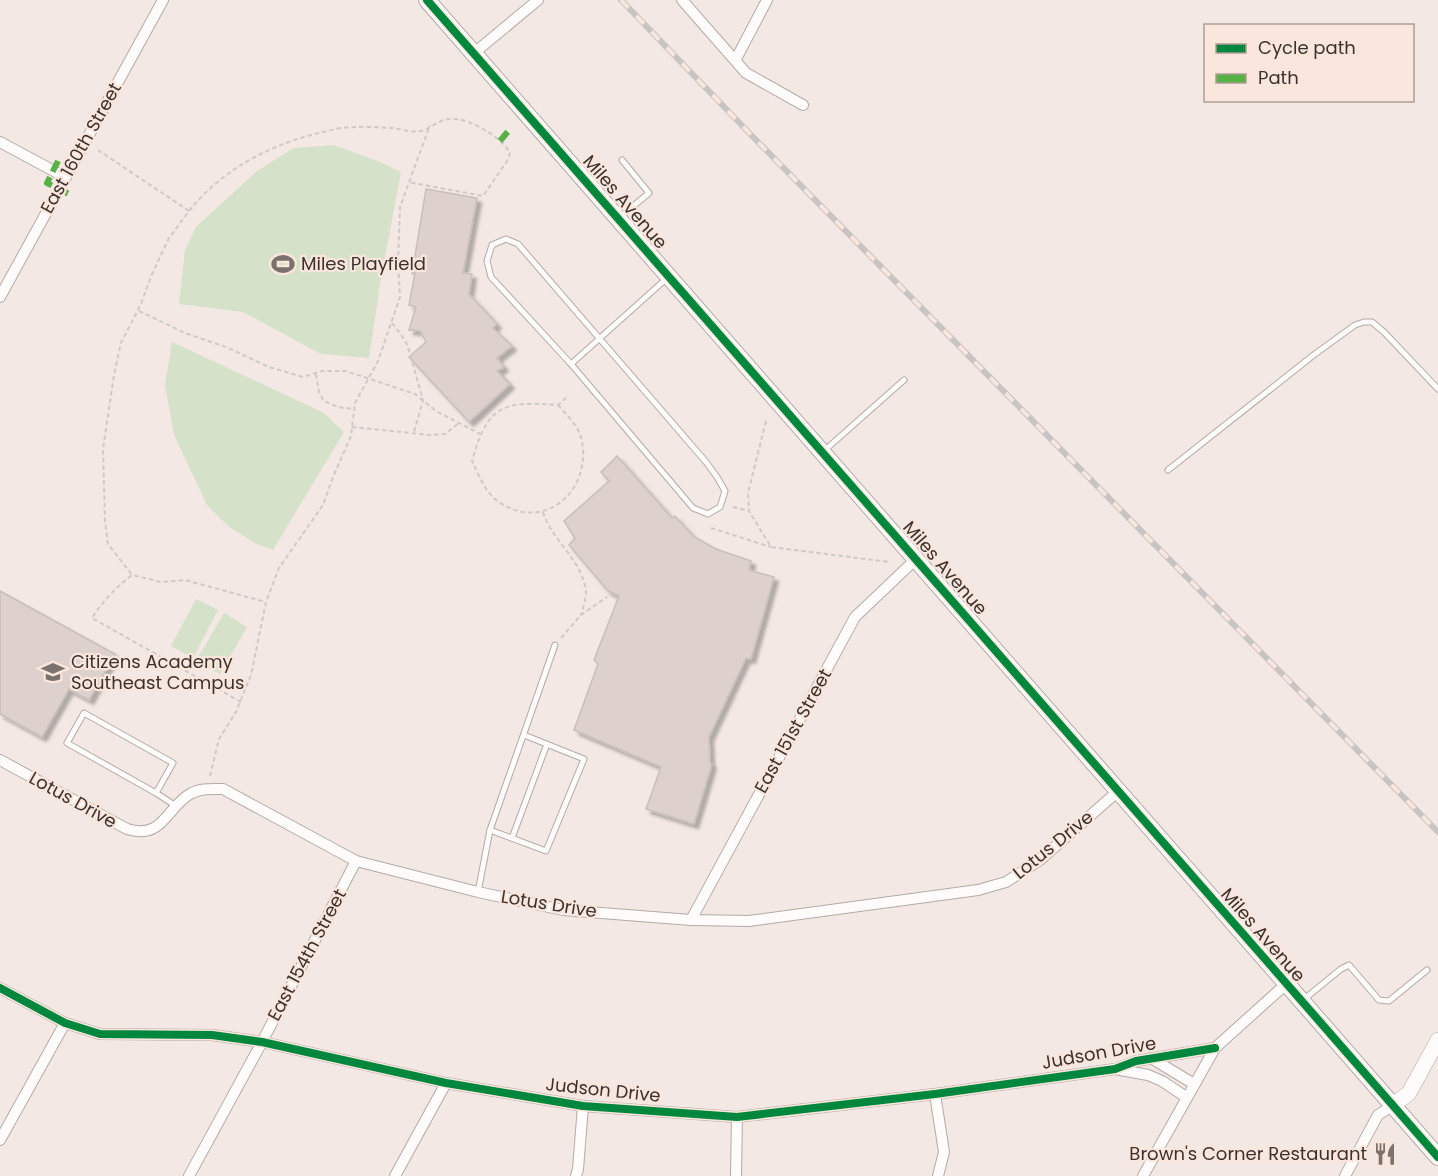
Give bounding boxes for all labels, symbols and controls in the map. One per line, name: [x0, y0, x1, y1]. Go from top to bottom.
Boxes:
legend: [1204, 24, 1414, 102]
text: Cycle path: [1258, 35, 1356, 60]
text: Path: [1258, 65, 1299, 90]
street label: East 160th Street: [34, 78, 127, 218]
street label: Miles Avenue: [577, 149, 673, 254]
sports icon: Miles Playfield: [270, 251, 296, 277]
place label: Miles Playfield: [301, 251, 426, 276]
street label: Miles Avenue: [897, 515, 993, 620]
place label: Citizens Academy Southeast Campus: [71, 649, 244, 695]
school or university icon: Citizens Academy Southeast Campus: [40, 659, 66, 685]
street label: East 151st Street: [748, 664, 837, 797]
street label: Lotus Drive: [25, 765, 122, 834]
street label: Lotus Drive: [1007, 804, 1098, 885]
street label: Miles Avenue: [1215, 882, 1311, 987]
street label: East 154th Street: [261, 884, 352, 1025]
street label: Lotus Drive: [499, 884, 599, 923]
street label: Judson Drive: [1040, 1030, 1158, 1075]
street label: Judson Drive: [544, 1071, 662, 1108]
place label: Brown's Corner Restaurant: [1129, 1141, 1367, 1166]
restaurant icon: Brown's Corner Restaurant: [1372, 1141, 1398, 1167]

